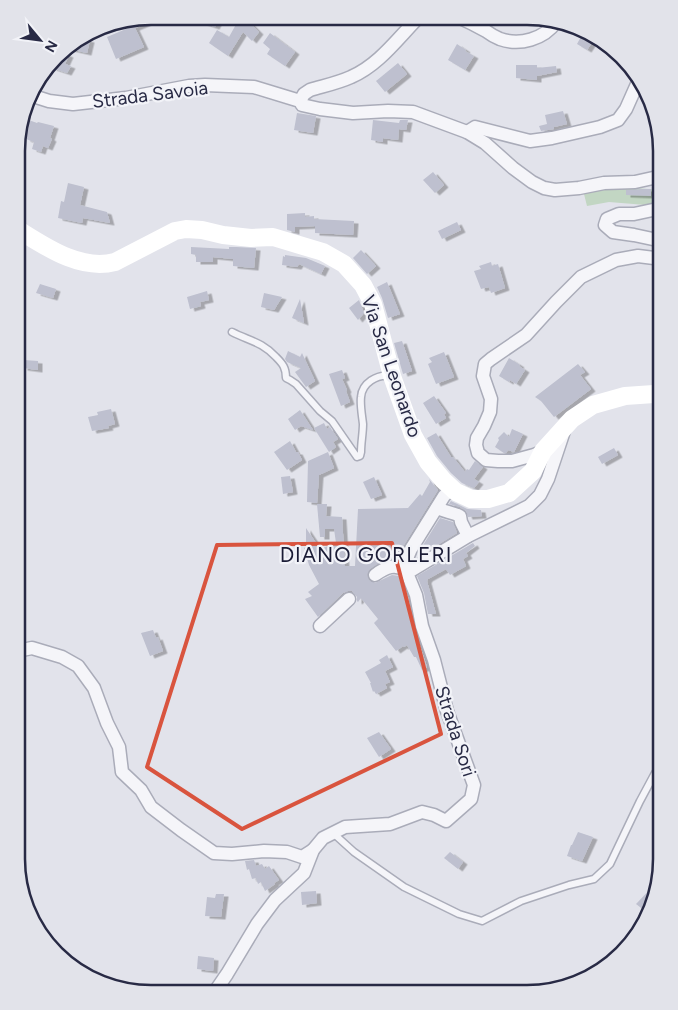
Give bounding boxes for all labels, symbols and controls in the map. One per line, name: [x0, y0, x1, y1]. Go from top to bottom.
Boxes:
north arrow: [15, 15, 65, 65]
text: N: [41, 37, 61, 55]
street label: Strada Savoia: [91, 76, 209, 113]
street label: Via San Leonardo: [356, 292, 427, 440]
district label: DIANO GORLERI: [280, 542, 452, 567]
street label: Strada Sori: [430, 683, 481, 779]

